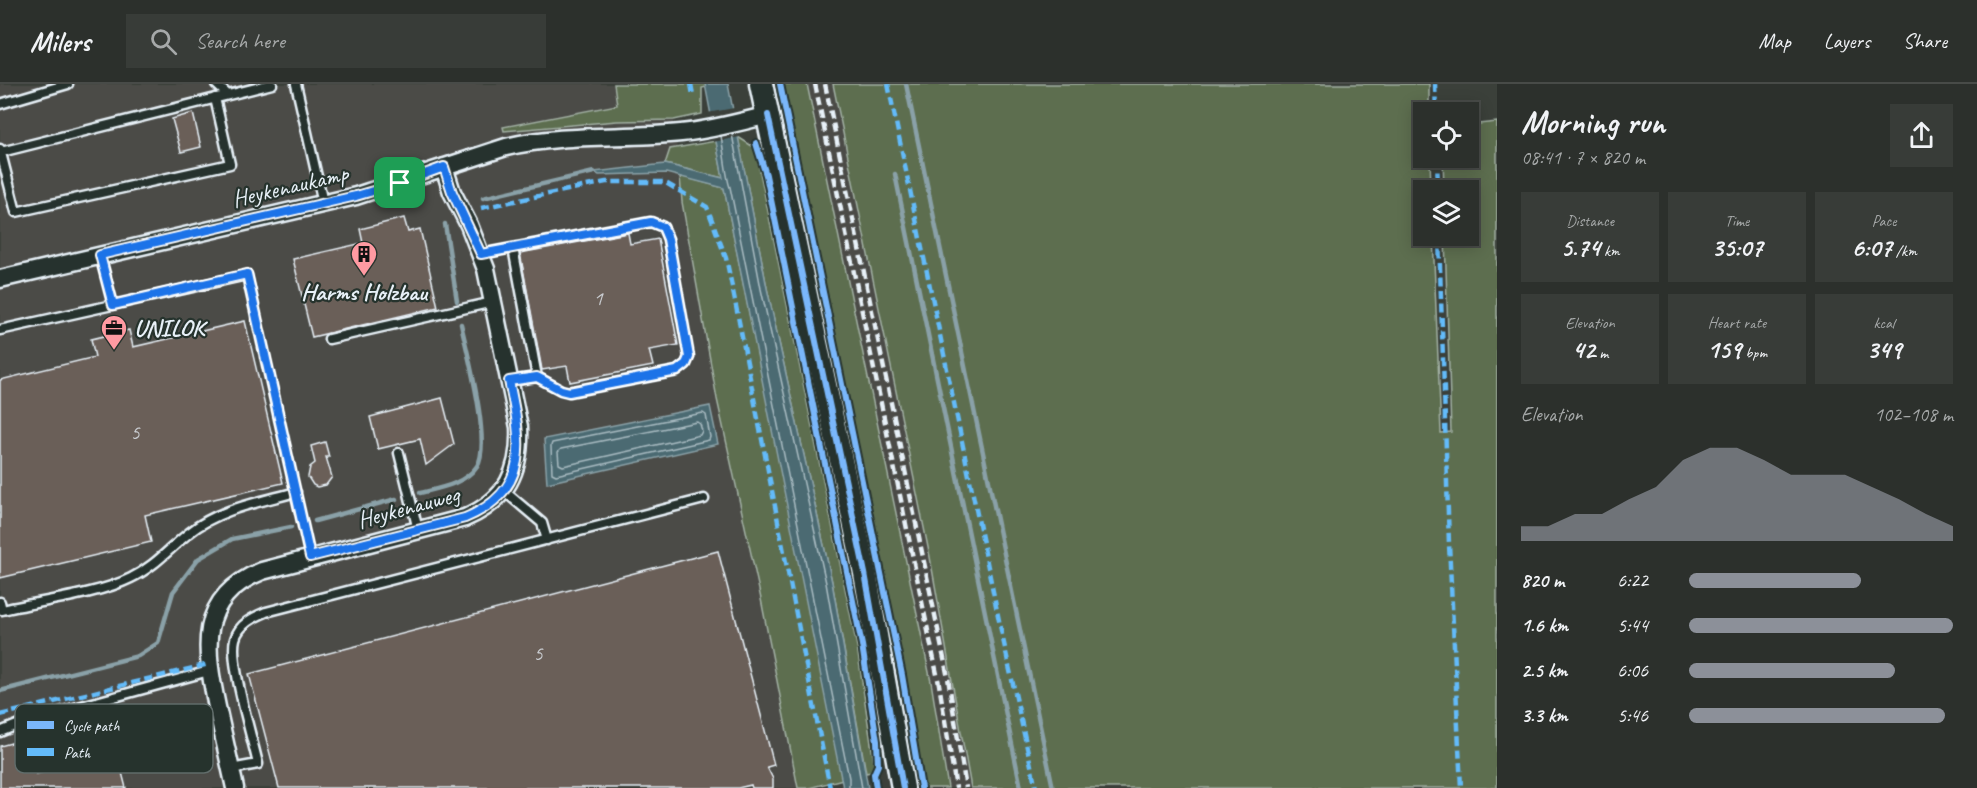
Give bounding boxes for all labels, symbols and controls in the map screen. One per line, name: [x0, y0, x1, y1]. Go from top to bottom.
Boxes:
search box: [126, 14, 546, 68]
text: Milers: [30, 24, 90, 59]
icon: search: [147, 25, 180, 58]
text: Search here: [195, 27, 285, 55]
text: Map: [1758, 28, 1791, 54]
text: Layers: [1824, 28, 1870, 54]
text: Share: [1903, 28, 1947, 54]
text: Morning run: [1521, 101, 1665, 143]
map controls: [1413, 102, 1479, 246]
button: locate: [1413, 102, 1479, 168]
button: share: [1890, 104, 1953, 167]
text: 08:41 · 7 × 820 m: [1521, 145, 1645, 170]
pin: [374, 157, 425, 208]
street label: Heykenaukamp: [229, 158, 353, 214]
icon: arrive: [383, 166, 416, 199]
button: layers: [1413, 180, 1479, 246]
text: Distance: [1566, 211, 1614, 231]
text: Time: [1725, 211, 1749, 231]
text: Pace: [1872, 211, 1896, 231]
text: 5.74: [1560, 231, 1600, 264]
text: 35:07: [1711, 231, 1763, 264]
text: 6:07: [1851, 231, 1892, 264]
building icon: Harms Holzbau: [349, 239, 379, 277]
text: km: [1600, 241, 1620, 261]
text: /km: [1892, 241, 1917, 261]
place label: Harms Holzbau: [301, 277, 429, 307]
house number: 1: [593, 285, 604, 311]
office icon: UNILOK: [99, 313, 129, 351]
place label: UNILOK: [134, 313, 209, 343]
text: Elevation: [1565, 313, 1615, 333]
text: Heart rate: [1708, 313, 1766, 333]
text: kcal: [1873, 313, 1895, 333]
text: 42: [1572, 333, 1595, 366]
text: 159: [1707, 333, 1741, 366]
text: 349: [1867, 333, 1901, 366]
text: m: [1595, 343, 1608, 363]
text: bpm: [1741, 343, 1767, 363]
text: Elevation: [1521, 402, 1583, 427]
text: 102–108 m: [1874, 402, 1953, 427]
house number: 5: [130, 419, 141, 445]
street label: Heykenauweg: [354, 478, 465, 535]
text: 820 m: [1521, 568, 1564, 593]
text: 6:22: [1617, 568, 1648, 593]
text: 1.6 km: [1521, 613, 1568, 638]
text: 5:44: [1617, 613, 1648, 638]
house number: 5: [533, 640, 544, 666]
text: 2.5 km: [1521, 658, 1567, 683]
text: 6:06: [1617, 658, 1648, 683]
text: 3.3 km: [1521, 703, 1568, 728]
text: 5:46: [1617, 703, 1648, 728]
legend: [15, 704, 213, 773]
text: Cycle path: [64, 716, 120, 736]
text: Path: [64, 743, 91, 763]

